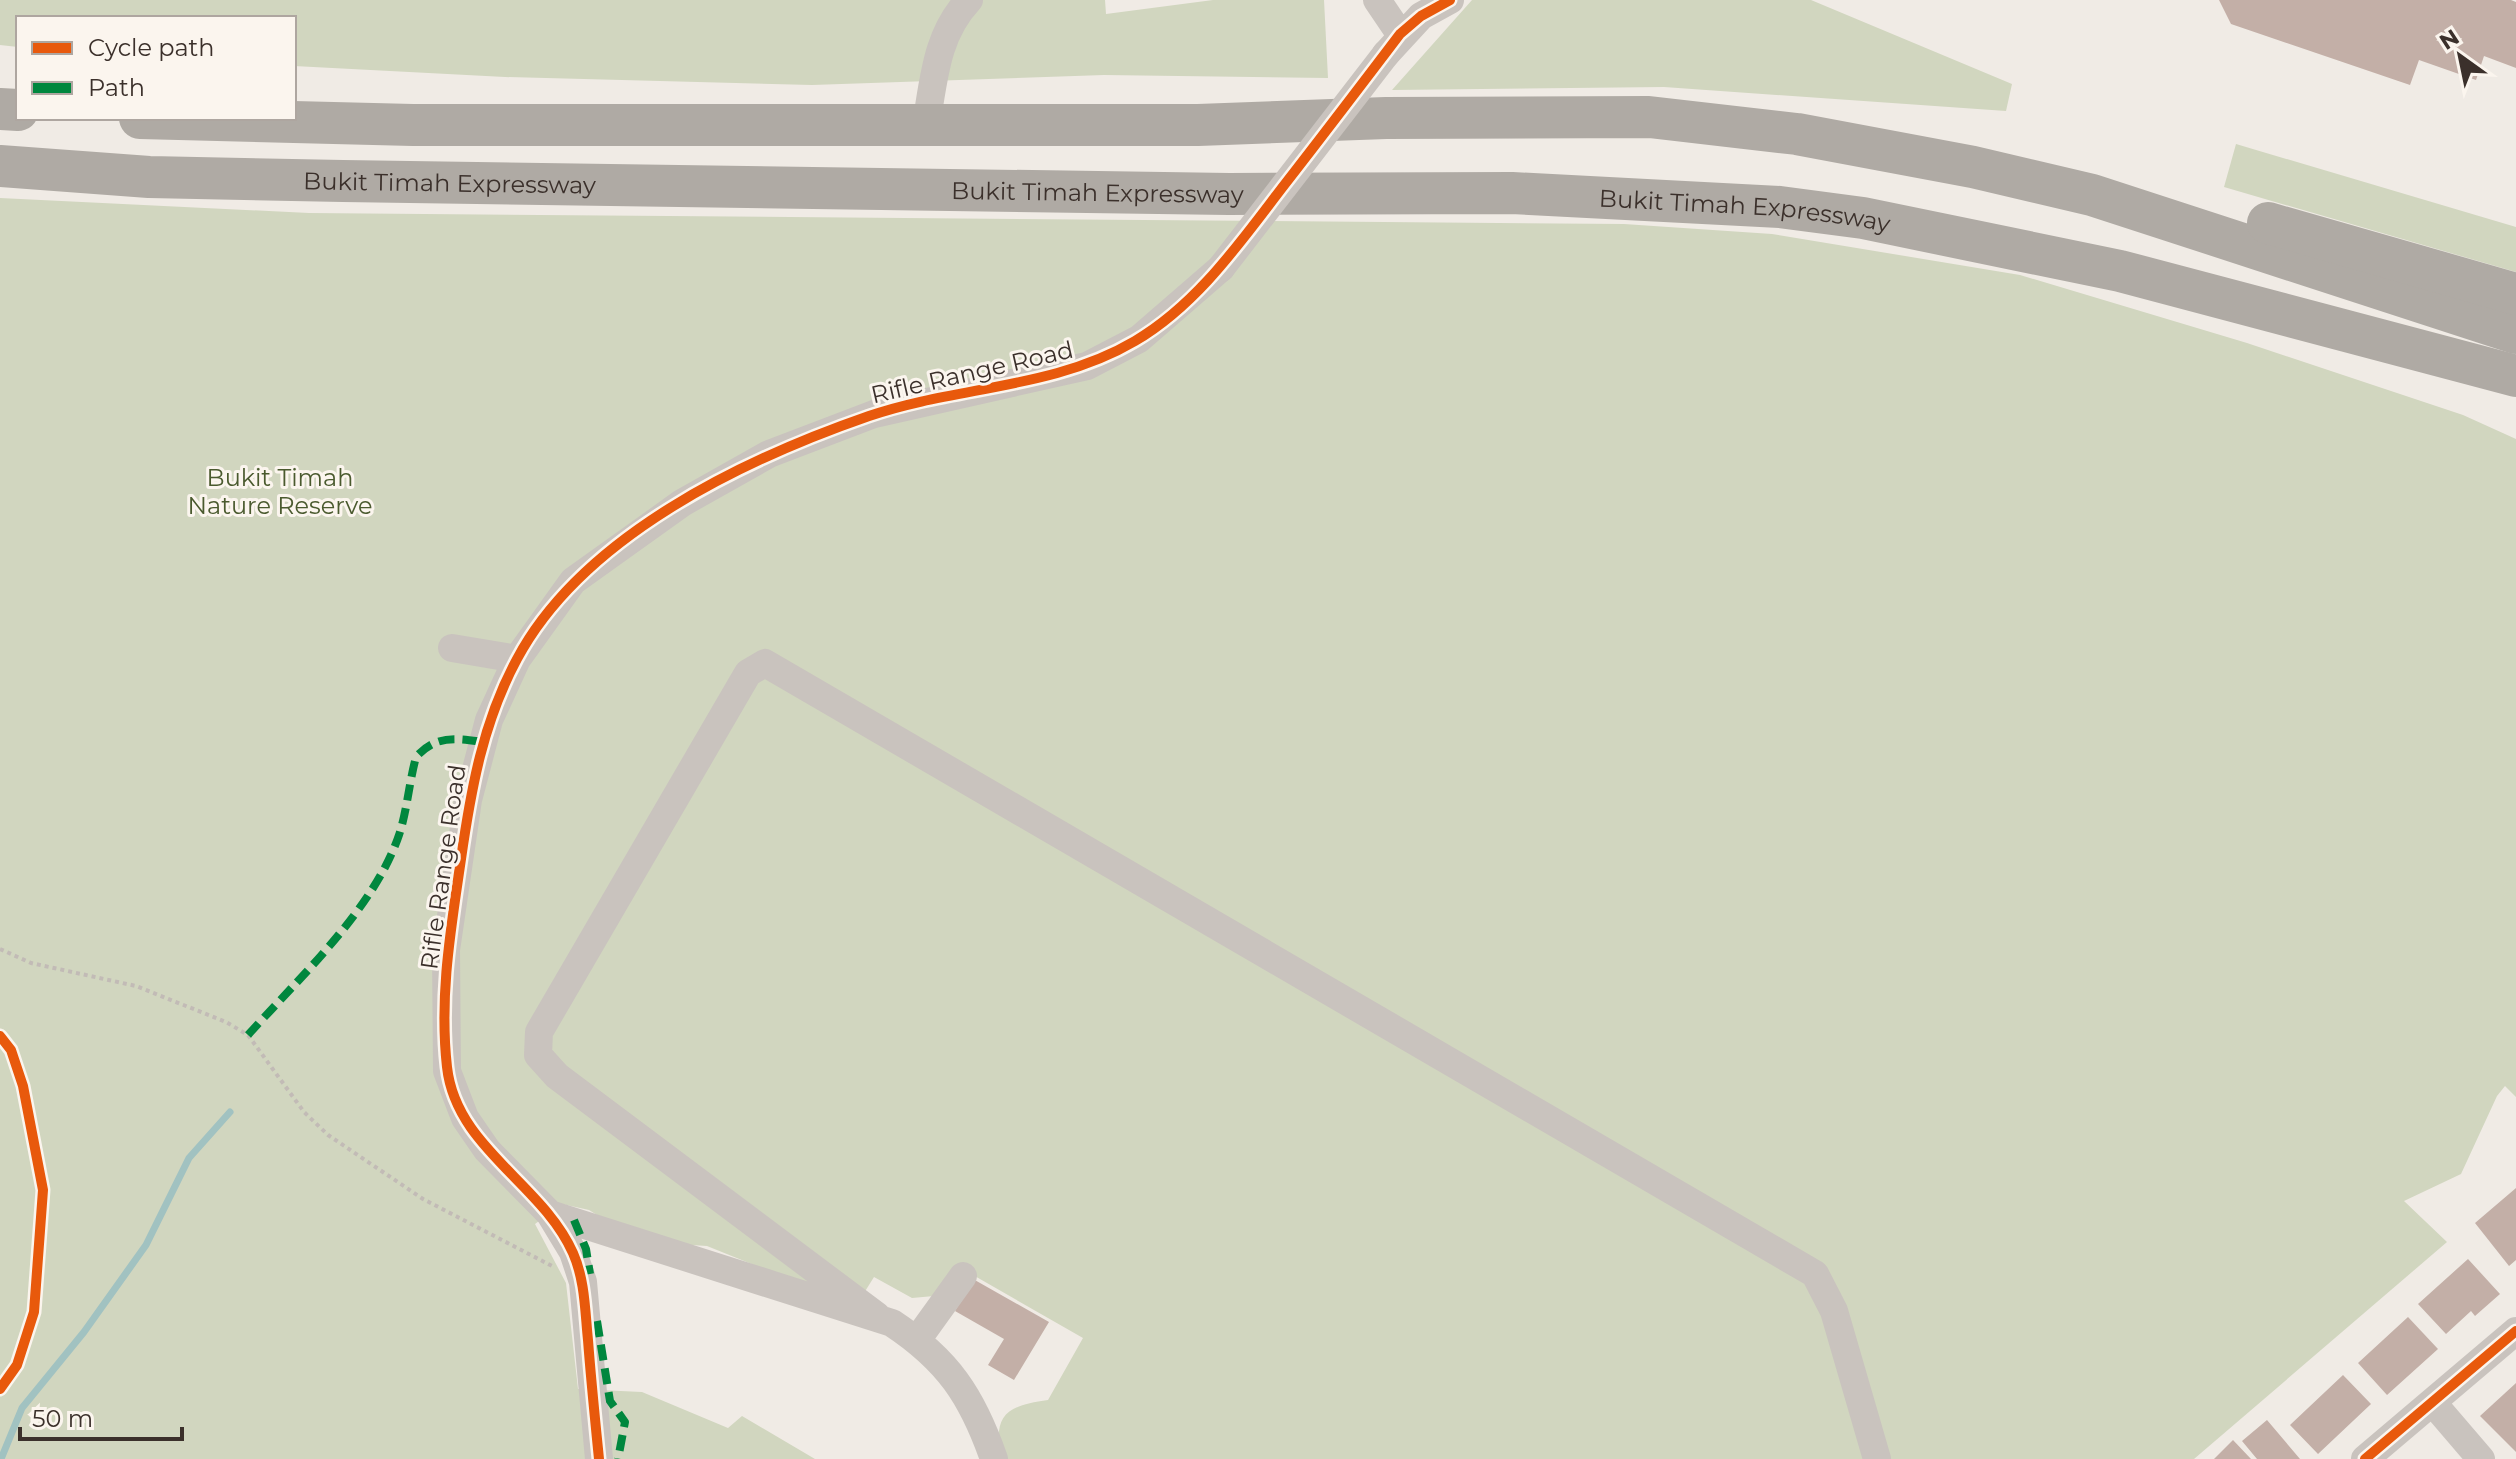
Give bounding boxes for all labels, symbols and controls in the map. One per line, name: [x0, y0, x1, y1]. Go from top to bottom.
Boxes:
legend: [16, 16, 296, 120]
north arrow: [2420, 16, 2500, 96]
text: N: [2435, 23, 2464, 56]
text: Cycle path: [88, 33, 215, 62]
text: Path: [88, 73, 145, 102]
street label: Bukit Timah Expressway: [303, 166, 596, 199]
street label: Bukit Timah Expressway: [951, 175, 1244, 209]
street label: Bukit Timah Expressway: [1598, 183, 1893, 238]
street label: Rifle Range Road: [868, 335, 1076, 409]
park label: Bukit Timah Nature Reserve: [188, 463, 372, 520]
street label: Rifle Range Road: [414, 763, 472, 971]
scale bar: [20, 1391, 182, 1441]
text: 50 m: [32, 1404, 93, 1433]

